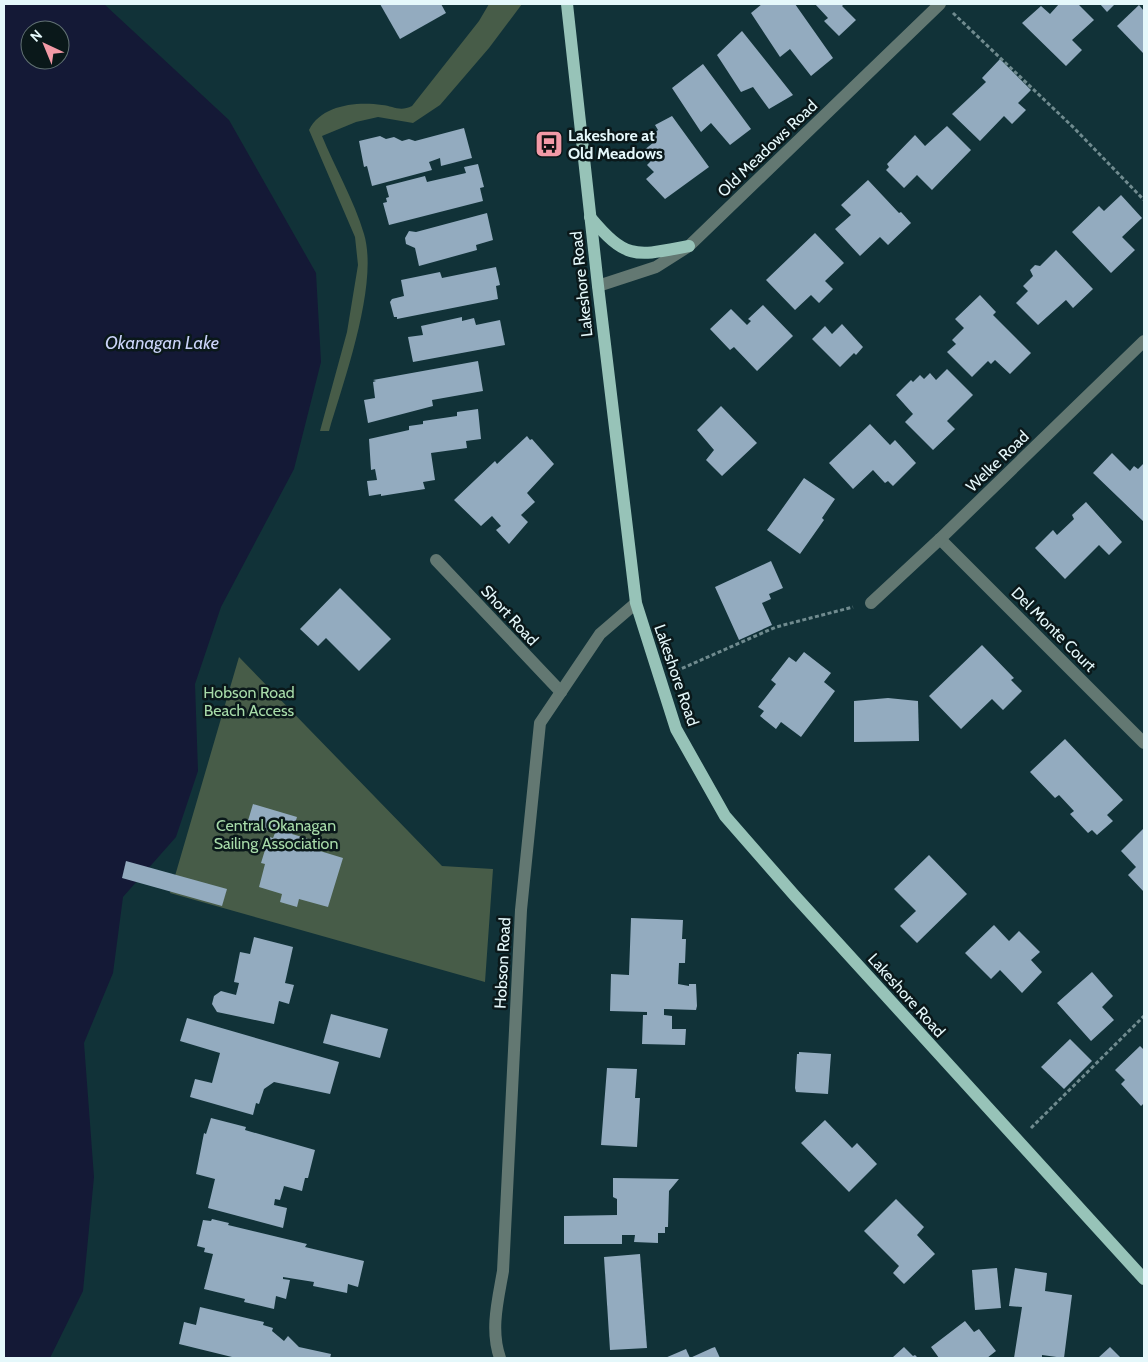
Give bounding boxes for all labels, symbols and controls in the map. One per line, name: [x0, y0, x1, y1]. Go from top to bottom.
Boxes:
north arrow: [20, 20, 70, 70]
text: N: [26, 26, 46, 46]
street label: Old Meadows Road: [714, 96, 821, 201]
place label: Lakeshore at Old Meadows: [568, 126, 663, 163]
bus stop icon: Lakeshore at Old Meadows: [534, 129, 564, 159]
street label: Lakeshore Road: [567, 230, 596, 338]
water label: Okanagan Lake: [105, 332, 219, 354]
street label: Welke Road: [962, 427, 1033, 496]
street label: Short Road: [477, 581, 542, 649]
street label: Del Monte Court: [1007, 583, 1100, 676]
street label: Lakeshore Road: [650, 622, 703, 728]
park label: Hobson Road Beach Access: [203, 683, 295, 720]
park label: Central Okanagan Sailing Association: [214, 816, 338, 853]
street label: Hobson Road: [491, 917, 514, 1009]
street label: Lakeshore Road: [864, 950, 949, 1041]

